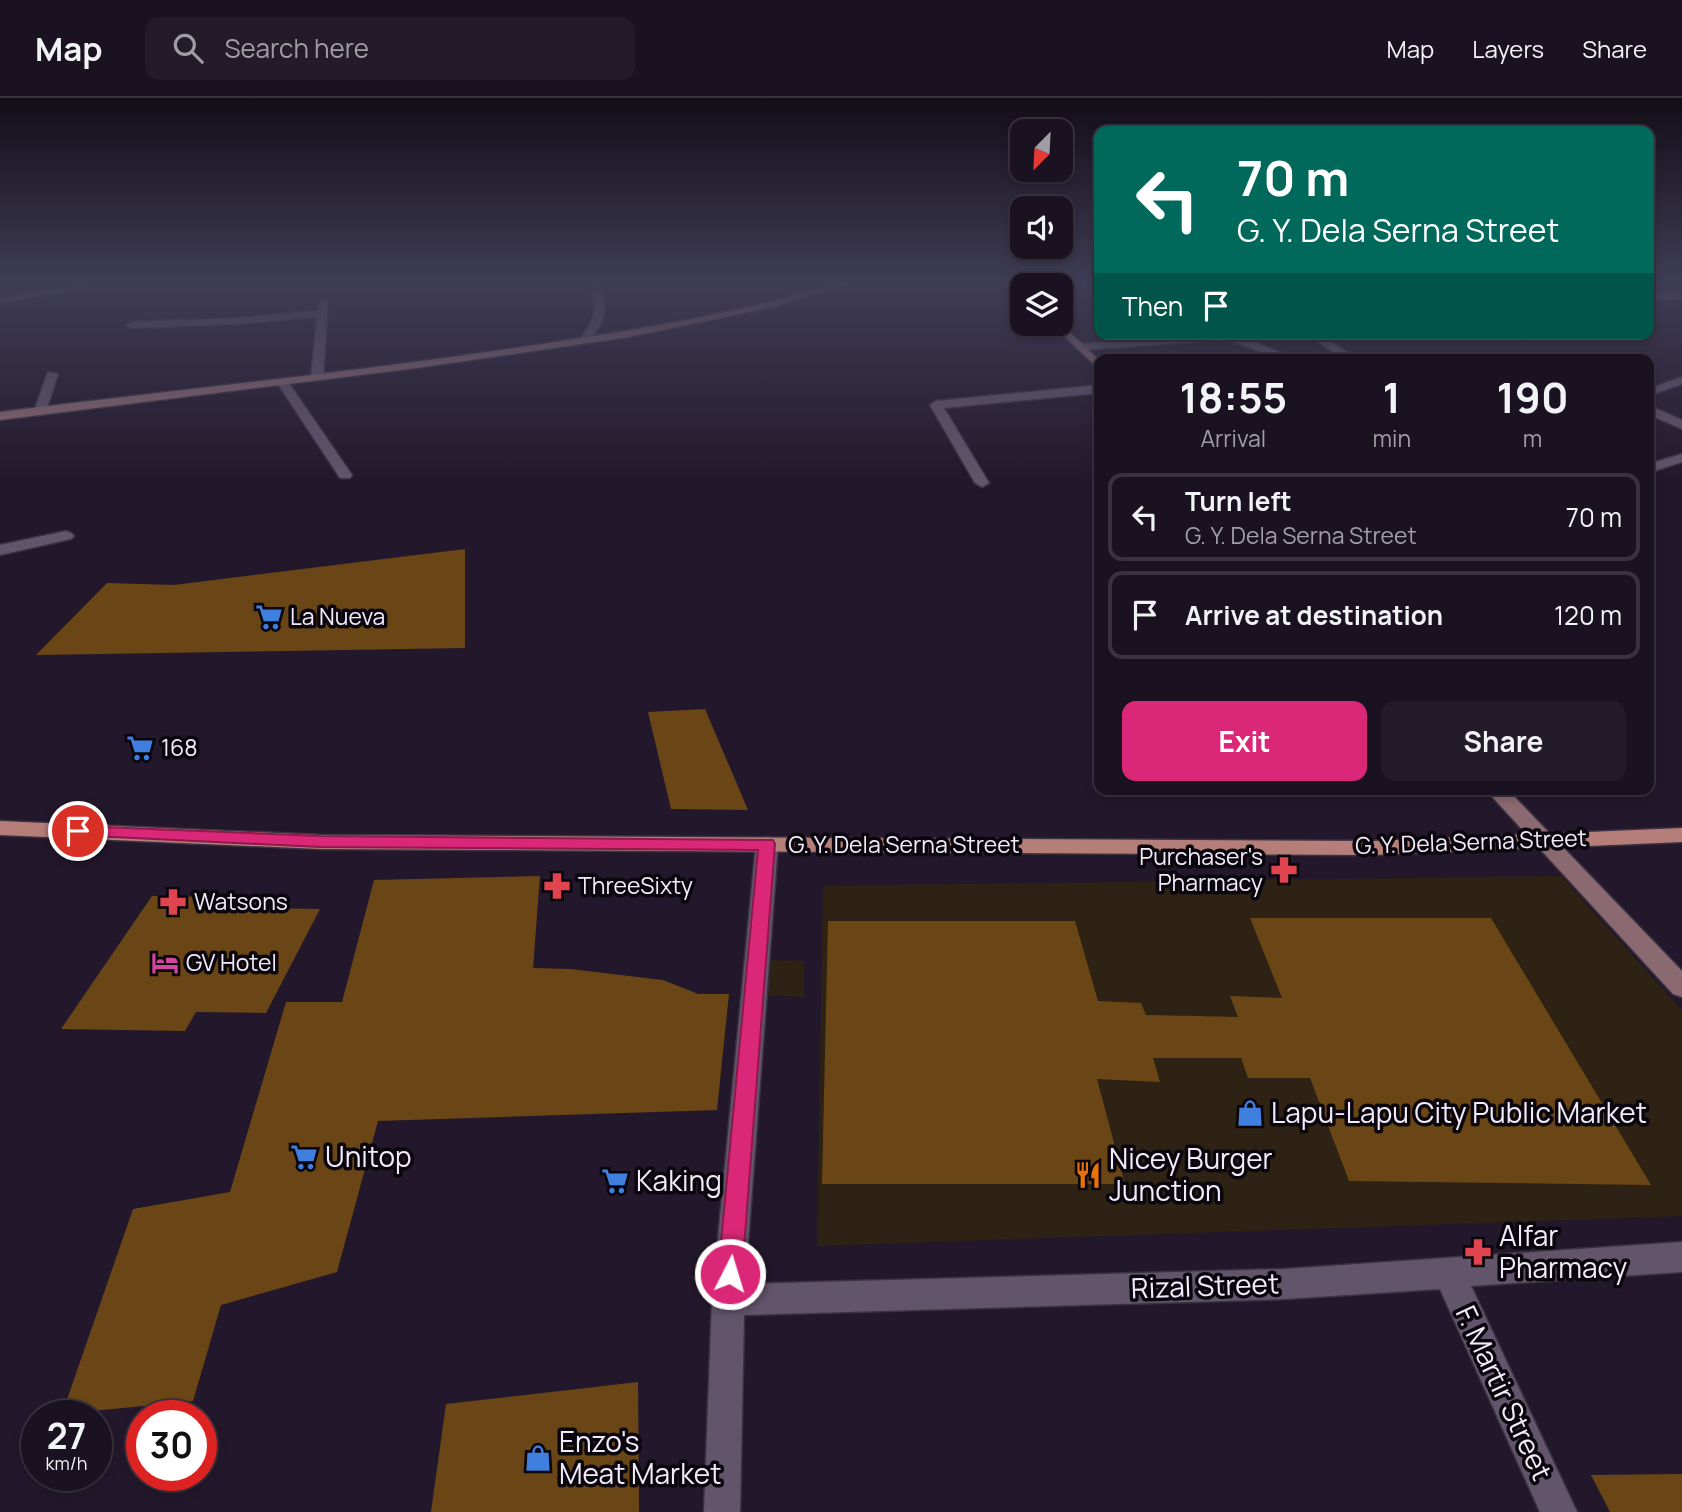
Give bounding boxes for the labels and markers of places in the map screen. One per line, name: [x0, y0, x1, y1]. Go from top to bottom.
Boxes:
place label: La Nueva: [290, 600, 385, 632]
supermarket icon: La Nueva: [254, 602, 284, 632]
place label: 168: [161, 731, 198, 763]
supermarket icon: 168: [125, 733, 155, 763]
pin: [48, 801, 108, 861]
place label: Purchaser's Pharmacy: [1139, 840, 1263, 898]
pharmacy icon: Purchaser's Pharmacy: [1269, 855, 1299, 885]
place label: ThreeSixty: [578, 869, 693, 901]
pharmacy icon: ThreeSixty: [542, 871, 572, 901]
place label: Watsons: [194, 885, 288, 917]
pharmacy icon: Watsons: [158, 887, 188, 917]
place label: GV Hotel: [186, 946, 277, 978]
hotel icon: GV Hotel: [150, 948, 180, 978]
place label: Lapu-Lapu City Public Market: [1271, 1093, 1647, 1131]
shop icon: Lapu-Lapu City Public Market: [1235, 1098, 1265, 1128]
place label: Unitop: [325, 1137, 412, 1175]
place label: Nicey Burger Junction: [1109, 1139, 1273, 1209]
supermarket icon: Unitop: [289, 1142, 319, 1172]
restaurant icon: Nicey Burger Junction: [1073, 1160, 1103, 1190]
place label: Kaking: [636, 1161, 722, 1199]
supermarket icon: Kaking: [600, 1166, 630, 1196]
place label: Alfar Pharmacy: [1499, 1216, 1627, 1286]
pharmacy icon: Alfar Pharmacy: [1463, 1237, 1493, 1267]
place label: Enzo's Meat Market: [559, 1422, 721, 1492]
shop icon: Enzo's Meat Market: [523, 1443, 553, 1473]

